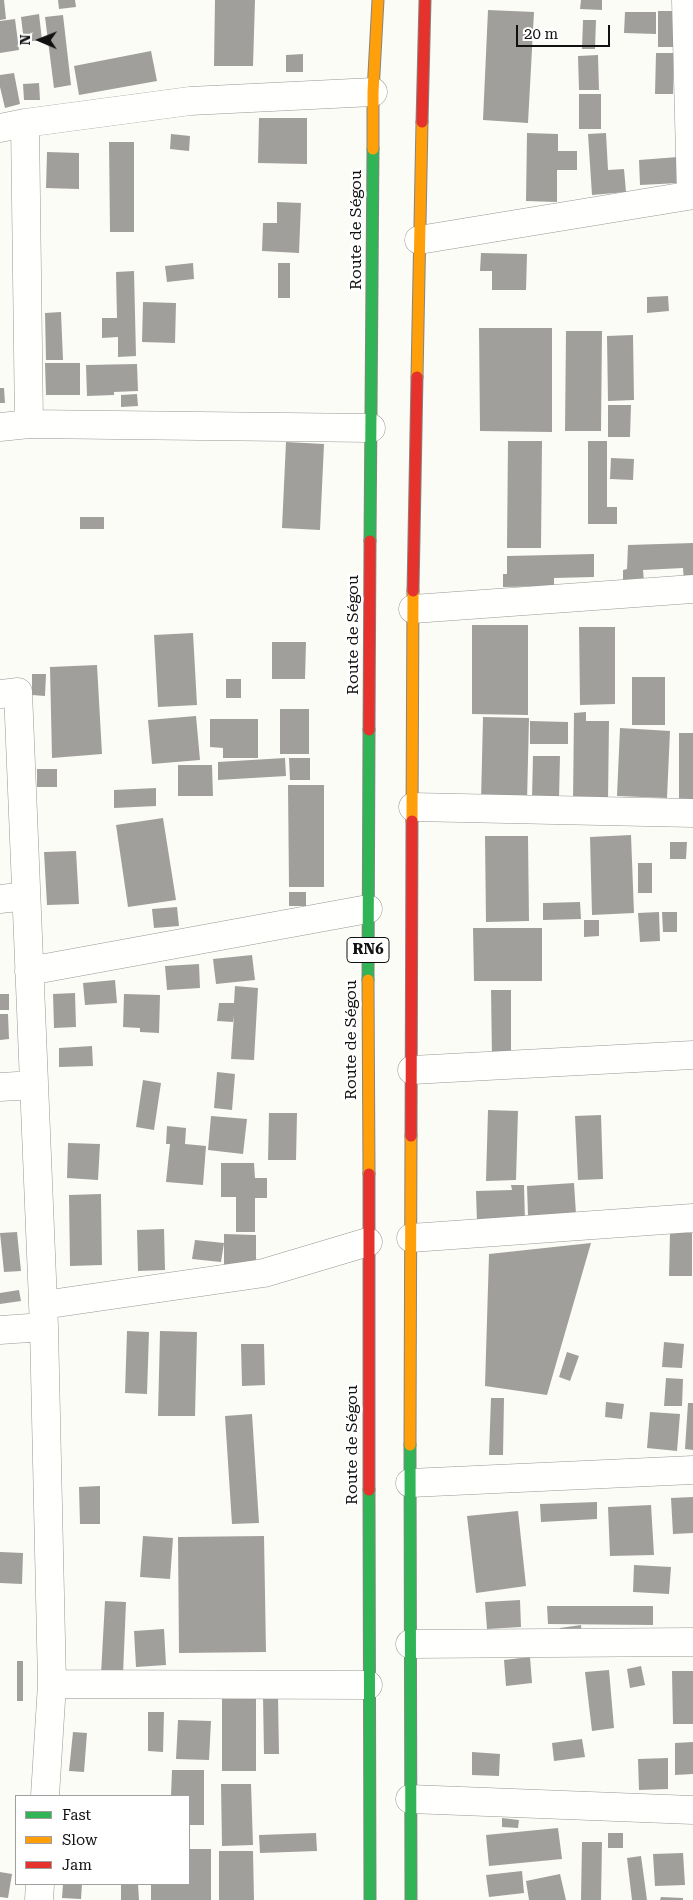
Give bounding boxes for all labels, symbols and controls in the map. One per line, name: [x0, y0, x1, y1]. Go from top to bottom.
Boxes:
north arrow: [15, 15, 65, 65]
scale bar: [518, 15, 612, 47]
text: 20 m: [524, 25, 558, 43]
text: N: [17, 34, 33, 45]
street label: Route de Ségou: [346, 170, 366, 290]
street label: Route de Ségou: [343, 575, 363, 695]
road number: RN6: [347, 938, 389, 962]
street label: Route de Ségou: [341, 980, 361, 1100]
street label: Route de Ségou: [342, 1385, 362, 1505]
legend: [15, 1795, 190, 1885]
text: Fast: [62, 1806, 91, 1824]
text: Slow: [62, 1831, 97, 1849]
text: Jam: [62, 1856, 92, 1874]

